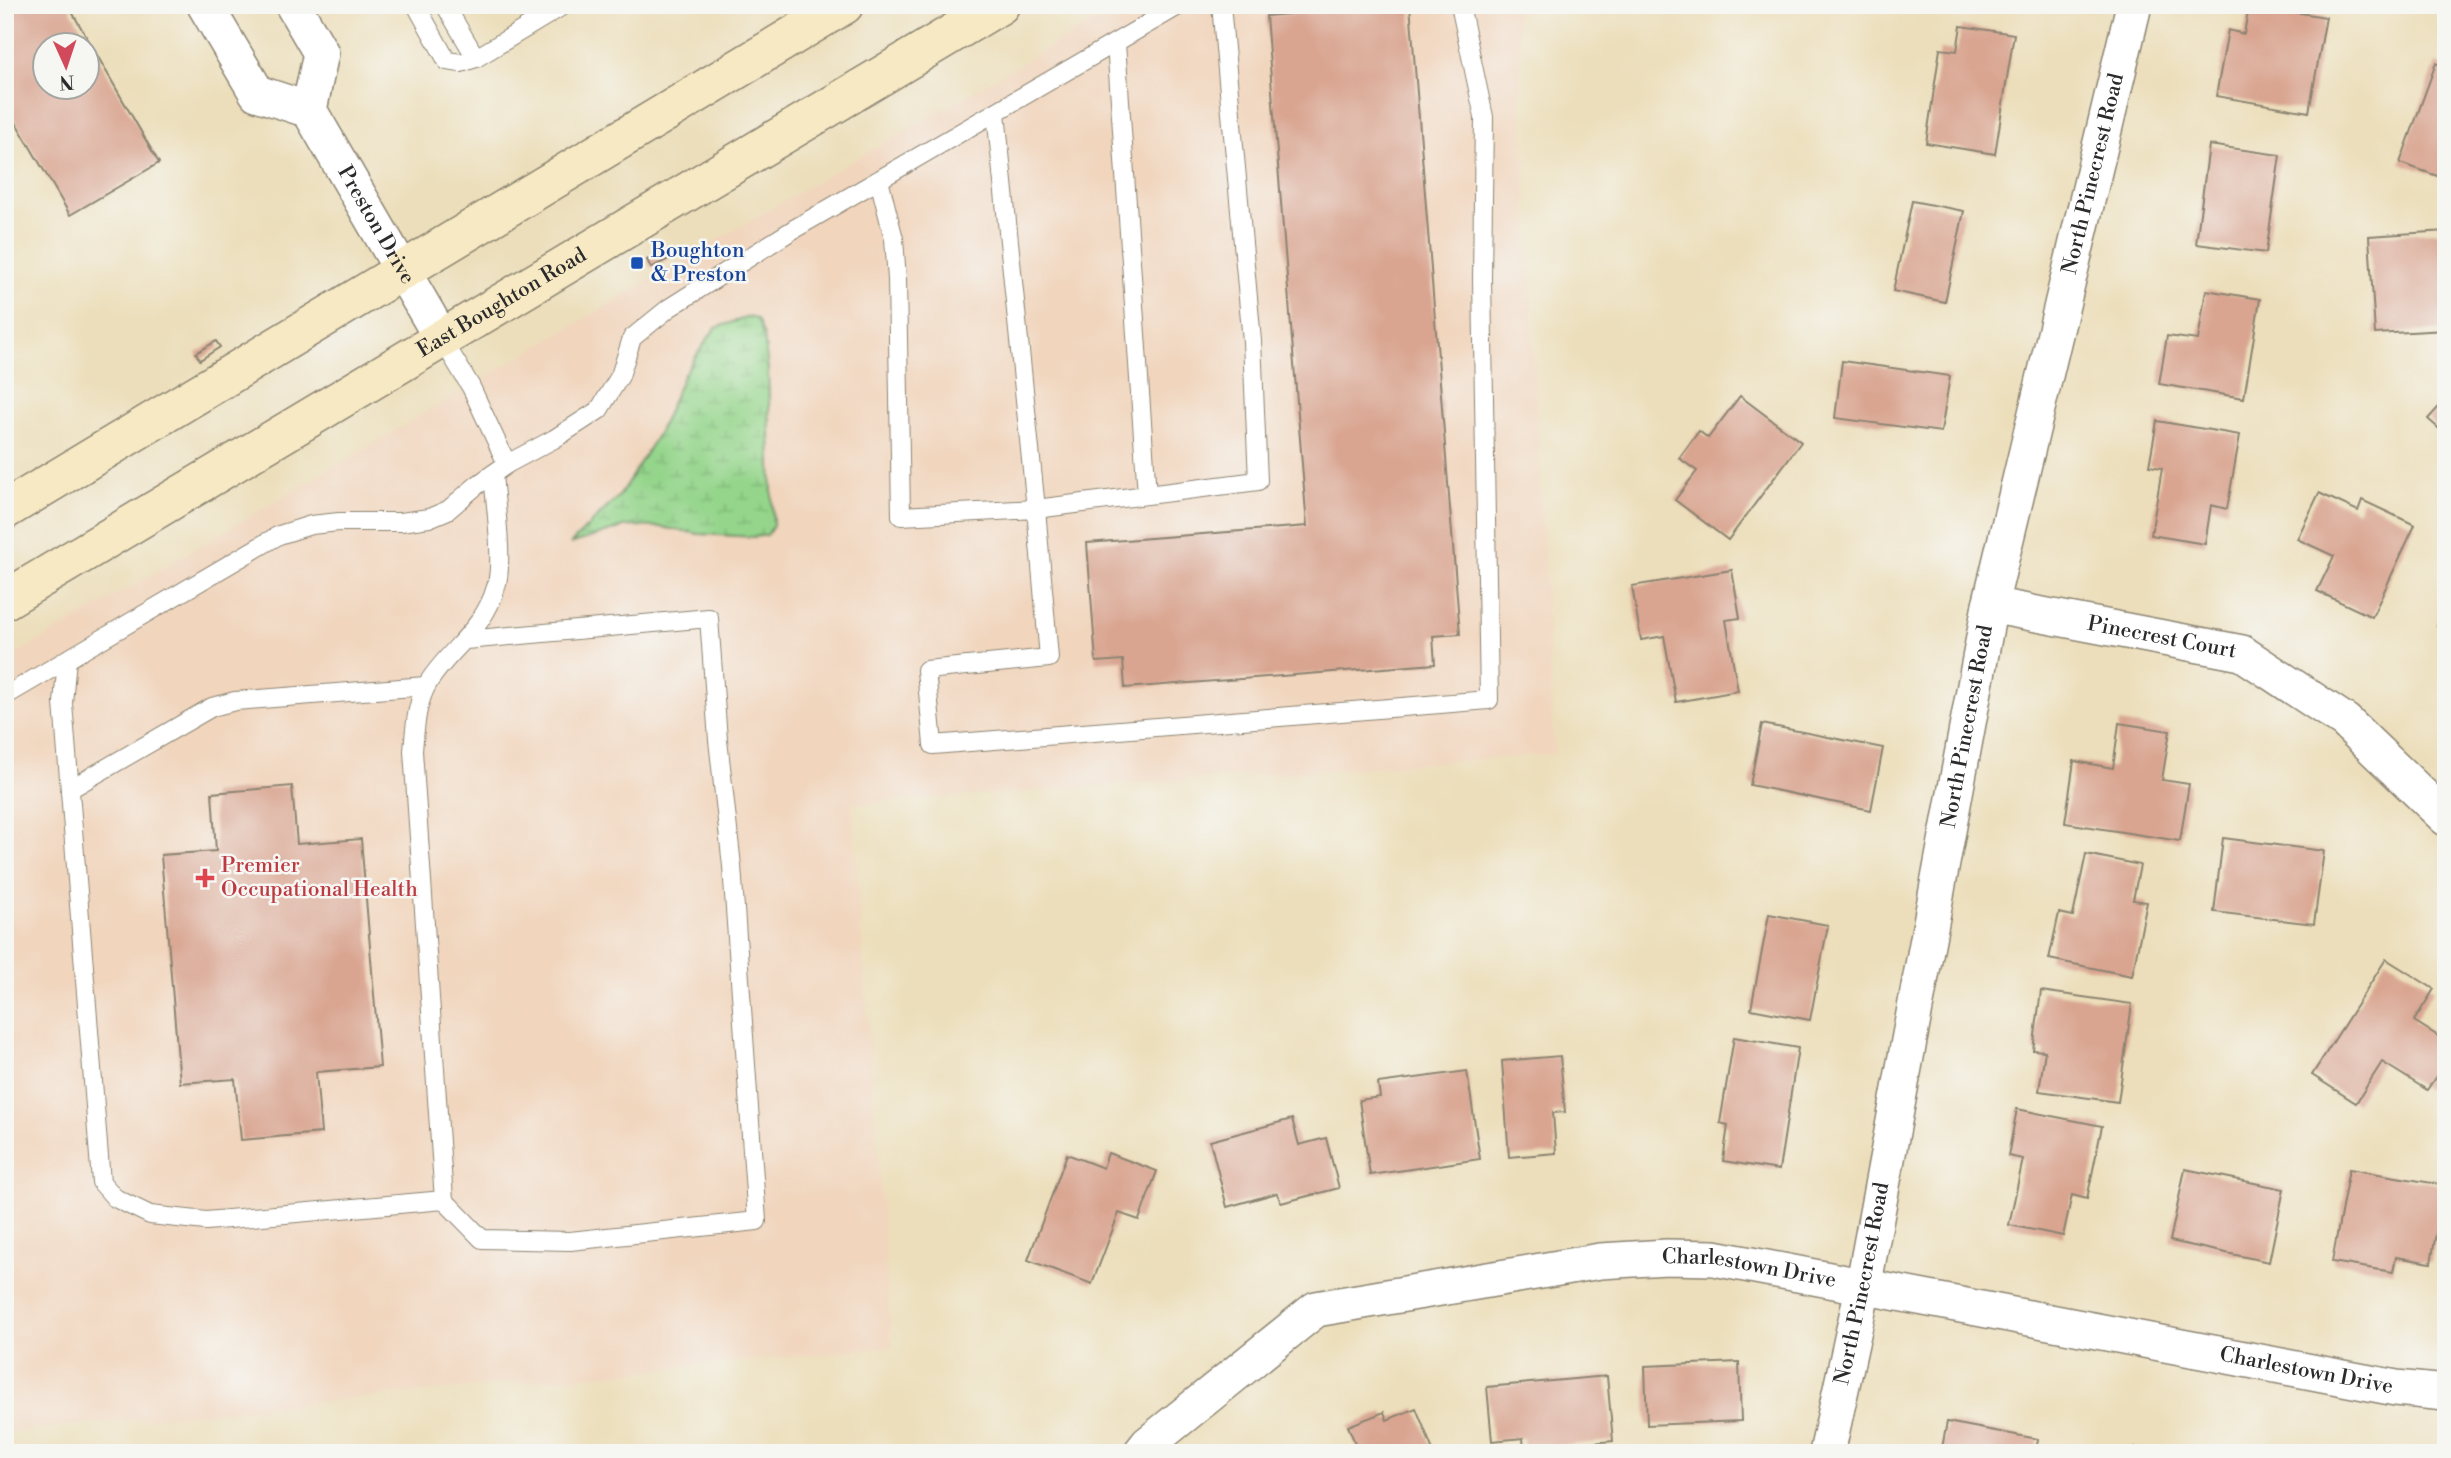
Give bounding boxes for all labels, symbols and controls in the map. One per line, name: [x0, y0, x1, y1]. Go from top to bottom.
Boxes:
north arrow: [32, 32, 102, 102]
text: N: [59, 70, 75, 94]
street label: North Pinecrest Road: [2057, 71, 2130, 277]
street label: Preston Drive: [331, 161, 420, 289]
place label: Boughton & Preston: [650, 238, 747, 288]
street label: East Boughton Road: [412, 242, 591, 363]
marker: Boughton & Preston: [629, 255, 645, 271]
street label: Pinecrest Court: [2085, 611, 2239, 665]
street label: North Pinecrest Road: [1936, 623, 1999, 830]
place label: Premier Occupational Health: [221, 853, 418, 903]
marker: Premier Occupational Health: [195, 868, 215, 888]
street label: North Pinecrest Road: [1829, 1180, 1895, 1387]
street label: Charlestown Drive: [1662, 1244, 1838, 1294]
street label: Charlestown Drive: [2217, 1342, 2395, 1400]

